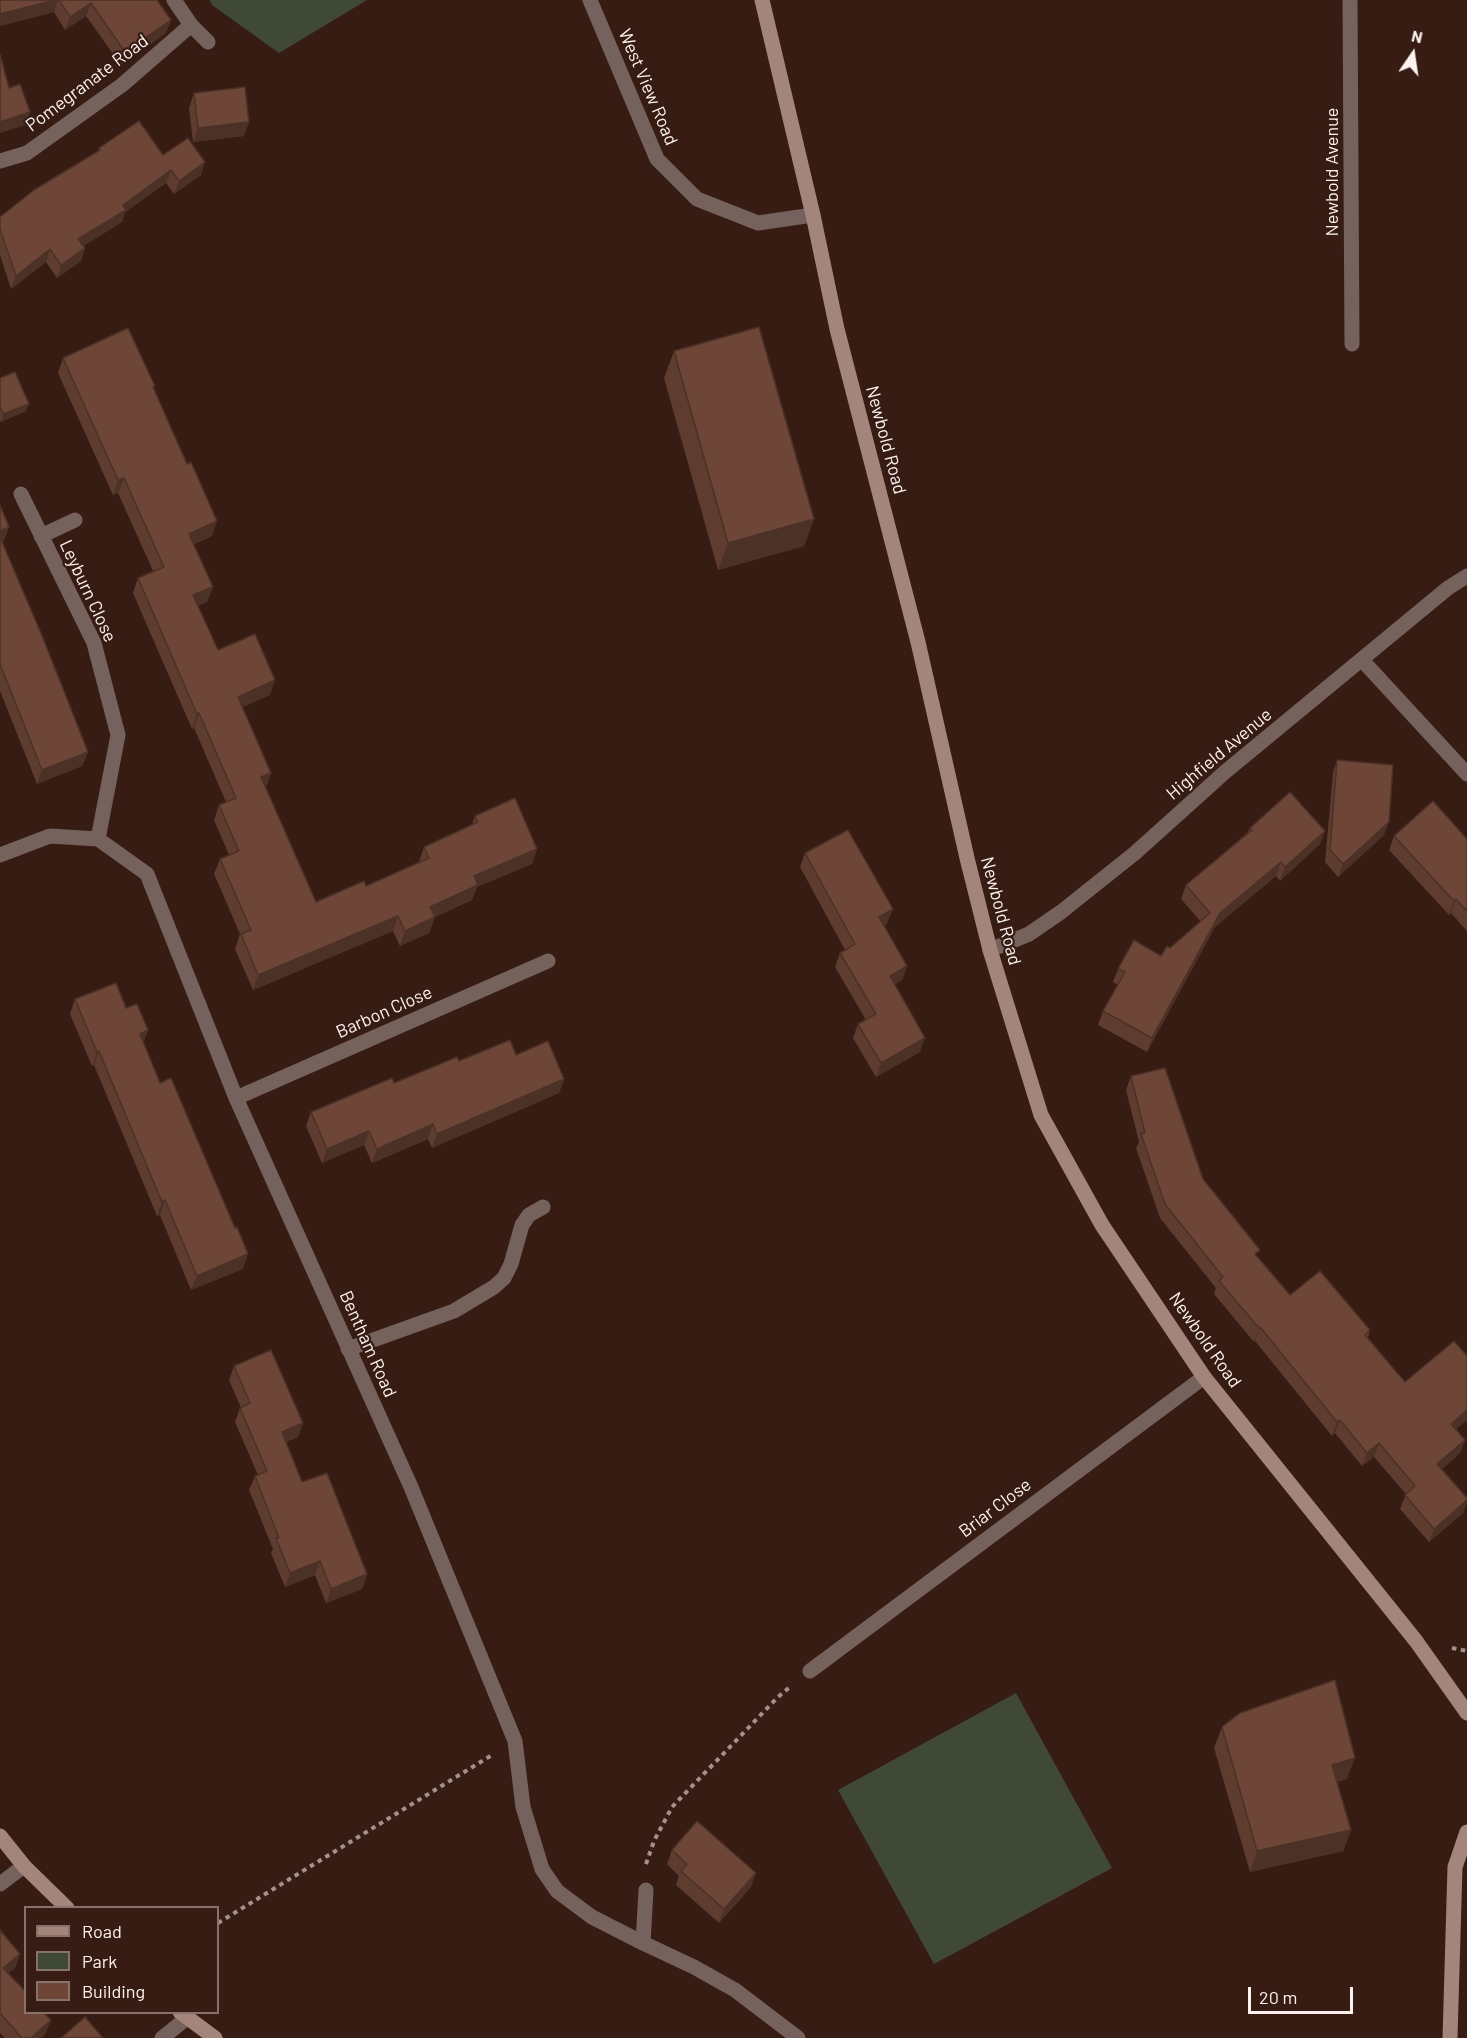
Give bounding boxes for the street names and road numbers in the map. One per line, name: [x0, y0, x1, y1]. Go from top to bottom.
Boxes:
street label: West View Road: [614, 26, 682, 148]
street label: Pomegranate Road: [21, 30, 153, 136]
street label: Newbold Avenue: [1321, 108, 1343, 236]
street label: Newbold Road: [861, 383, 911, 497]
street label: Leyburn Close: [55, 536, 121, 646]
street label: Highfield Avenue: [1162, 704, 1276, 804]
street label: Newbold Road: [976, 854, 1026, 968]
street label: Barbon Close: [333, 981, 435, 1043]
street label: Bentham Road: [335, 1287, 401, 1401]
street label: Newbold Road: [1164, 1288, 1246, 1392]
street label: Briar Close: [955, 1474, 1035, 1542]

